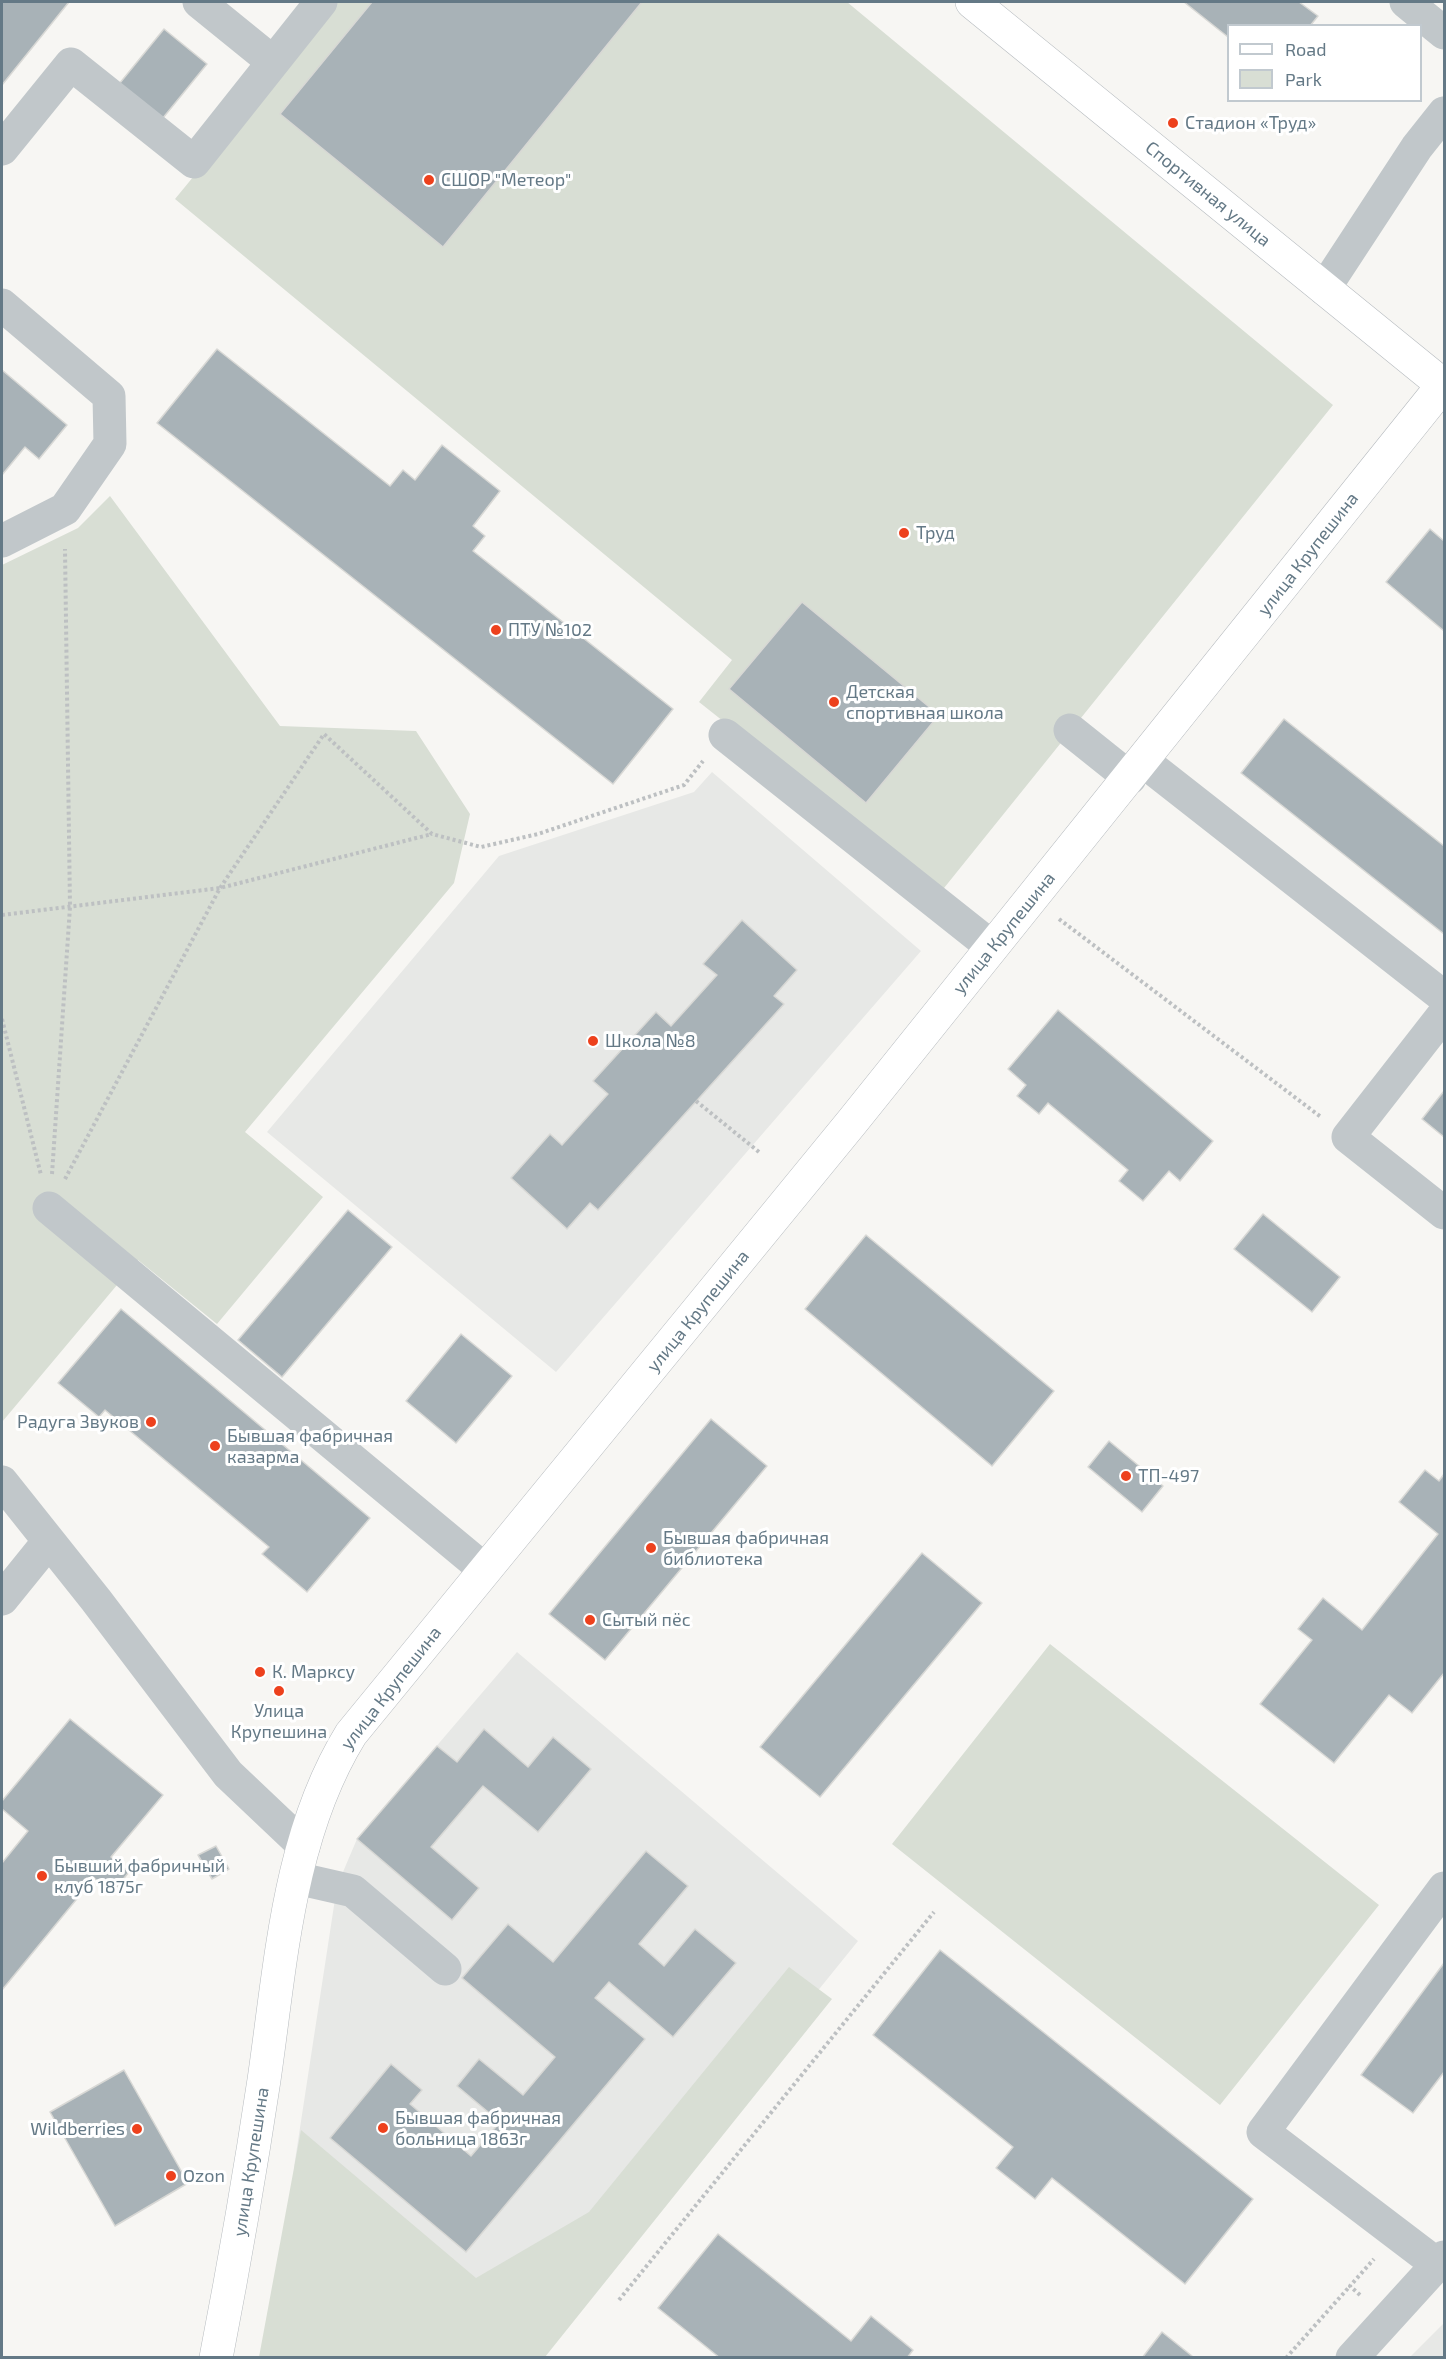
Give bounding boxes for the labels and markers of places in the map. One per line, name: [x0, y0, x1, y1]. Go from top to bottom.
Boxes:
place label: Стадион «Труд»: [1185, 112, 1316, 134]
marker: Стадион «Труд»: [1166, 116, 1180, 130]
place label: СШОР "Метеор": [441, 169, 571, 191]
marker: СШОР "Метеор": [422, 173, 436, 187]
place label: Труд: [916, 522, 955, 544]
marker: Труд: [897, 526, 911, 540]
place label: ПТУ №102: [508, 619, 592, 641]
marker: ПТУ №102: [489, 623, 503, 637]
place label: Детская спортивная школа: [846, 681, 1004, 724]
marker: Детская спортивная школа: [827, 695, 841, 709]
place label: Школа №8: [605, 1030, 696, 1052]
marker: Школа №8: [586, 1034, 600, 1048]
place label: Радуга Звуков: [17, 1411, 139, 1433]
marker: Радуга Звуков: [144, 1415, 158, 1429]
place label: Бывшая фабричная казарма: [227, 1425, 393, 1468]
marker: Бывшая фабричная казарма: [208, 1439, 222, 1453]
place label: ТП-497: [1138, 1465, 1199, 1487]
marker: ТП-497: [1119, 1469, 1133, 1483]
place label: Бывшая фабричная библиотека: [663, 1527, 829, 1570]
marker: Бывшая фабричная библиотека: [644, 1541, 658, 1555]
place label: Сытый пёс: [602, 1609, 691, 1631]
marker: Сытый пёс: [583, 1613, 597, 1627]
place label: К. Марксу: [272, 1661, 355, 1683]
marker: К. Марксу: [253, 1665, 267, 1679]
marker: Улица Крупешина: [272, 1684, 286, 1698]
place label: Улица Крупешина: [231, 1700, 327, 1742]
place label: Бывший фабричный клуб 1875г: [54, 1855, 225, 1898]
marker: Бывший фабричный клуб 1875г: [35, 1869, 49, 1883]
place label: Бывшая фабричная больница 1863г: [395, 2107, 561, 2150]
place label: Wildberries: [30, 2118, 125, 2140]
marker: Бывшая фабричная больница 1863г: [376, 2121, 390, 2135]
marker: Wildberries: [130, 2122, 144, 2136]
place label: Ozon: [183, 2165, 225, 2187]
marker: Ozon: [164, 2169, 178, 2183]

